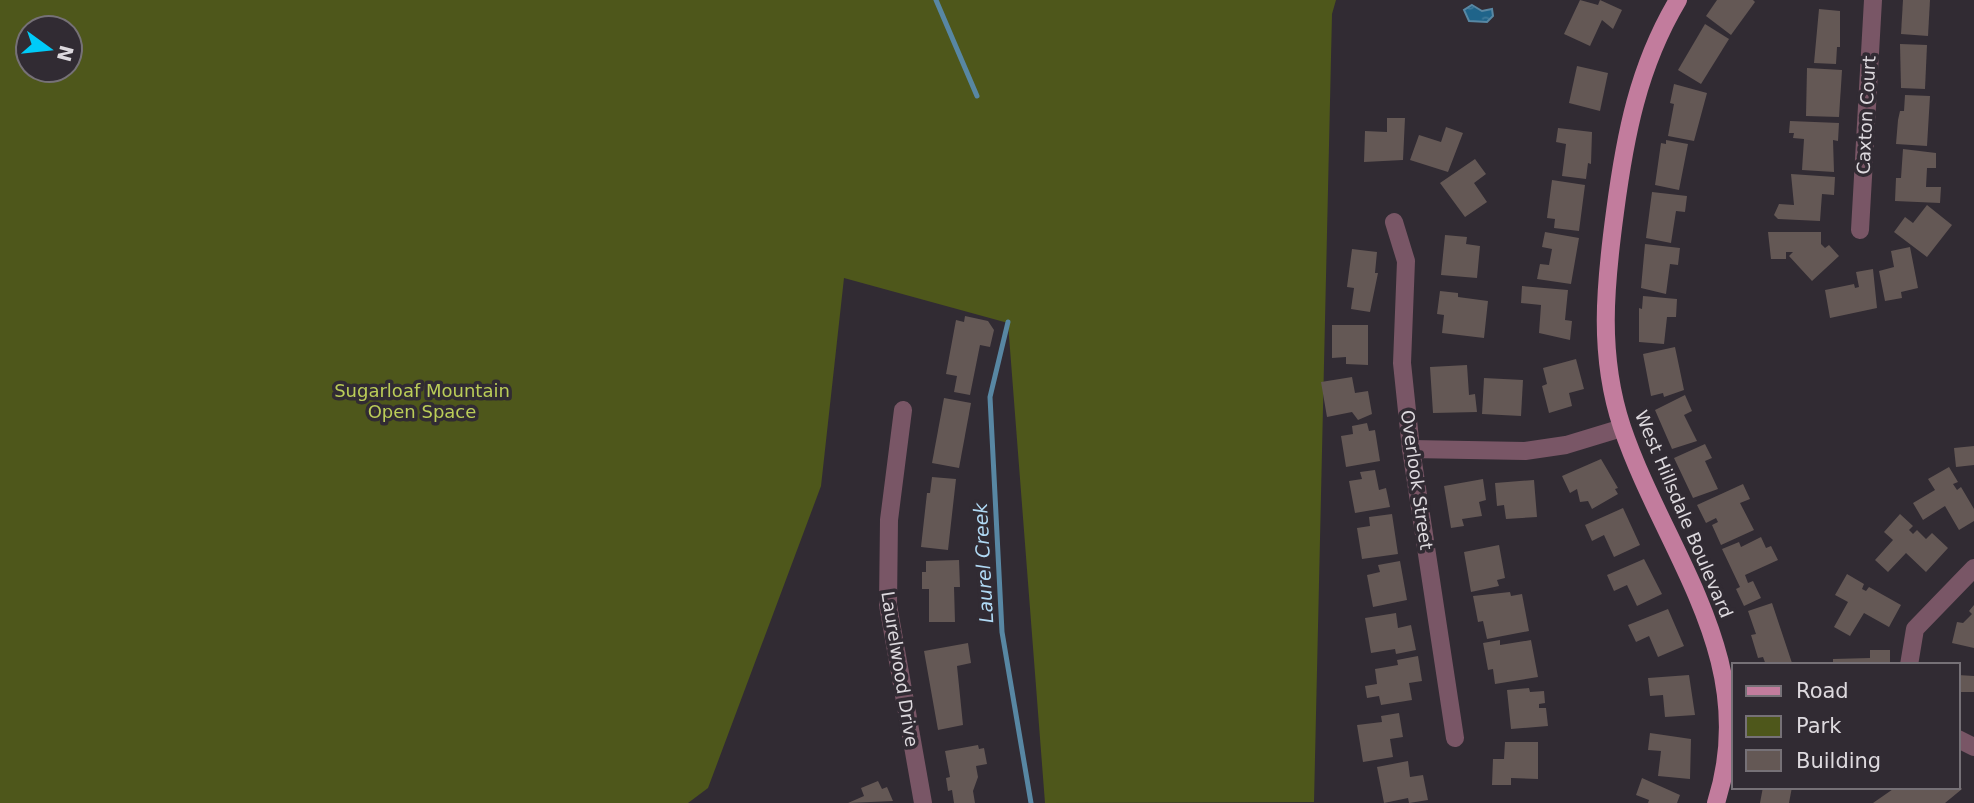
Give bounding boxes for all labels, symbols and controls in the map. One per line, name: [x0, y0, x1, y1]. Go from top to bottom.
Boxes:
north arrow: [14, 14, 84, 84]
text: N: [53, 43, 78, 64]
street label: Caxton Court: [1852, 55, 1880, 175]
park label: Sugarloaf Mountain Open Space: [334, 380, 510, 422]
street label: West Hillsdale Boulevard: [1631, 407, 1737, 621]
street label: Overlook Street: [1397, 409, 1437, 551]
water label: Laurel Creek: [969, 501, 997, 624]
street label: Laurelwood Drive: [877, 590, 923, 748]
legend: [1732, 663, 1960, 789]
text: Road: [1796, 679, 1849, 703]
text: Park: [1796, 714, 1842, 738]
text: Building: [1796, 749, 1881, 773]

